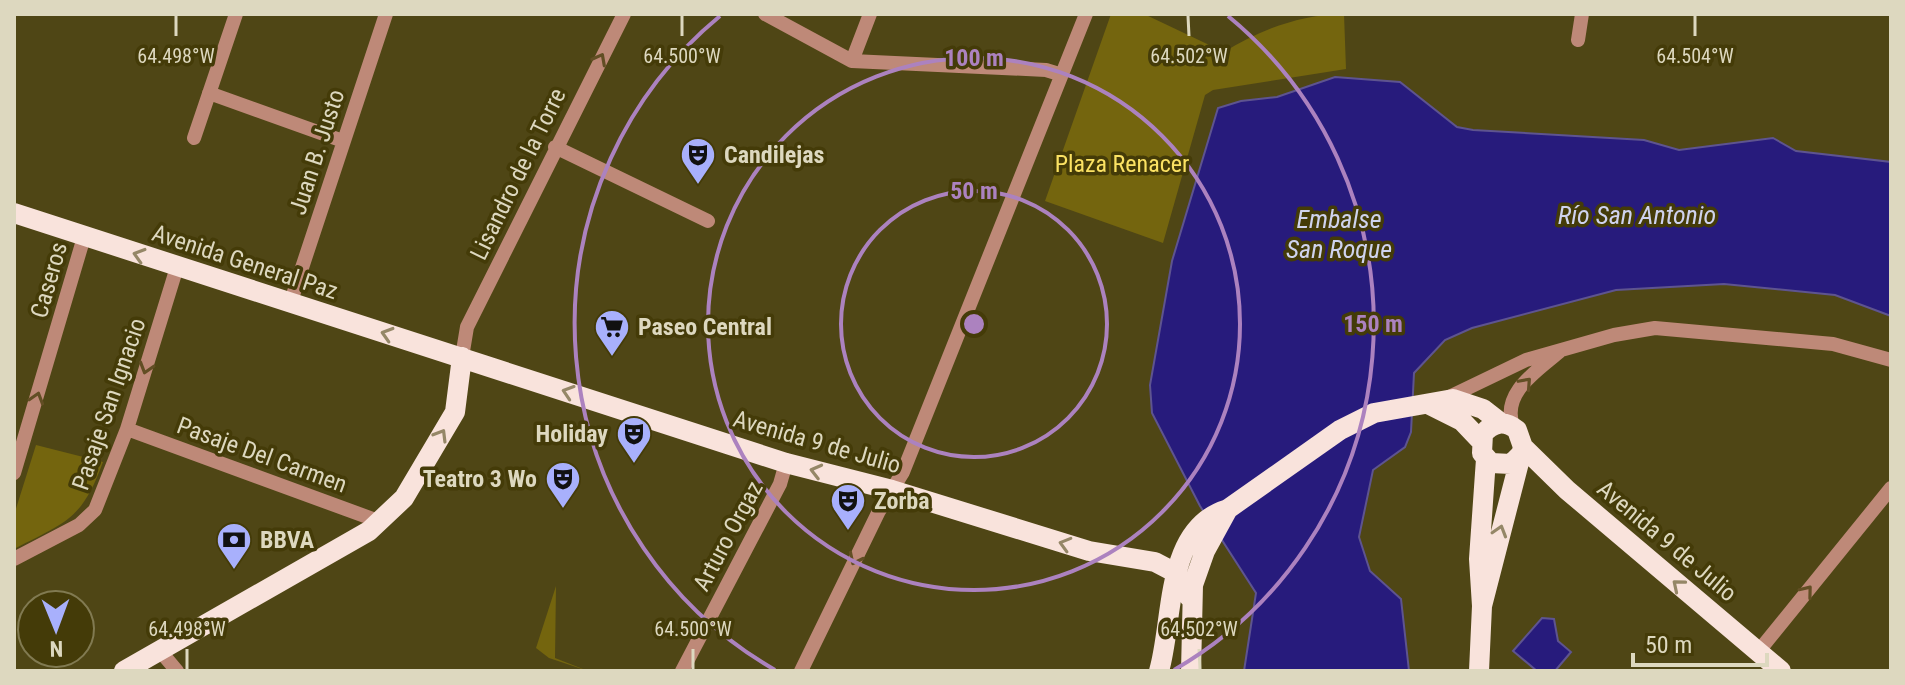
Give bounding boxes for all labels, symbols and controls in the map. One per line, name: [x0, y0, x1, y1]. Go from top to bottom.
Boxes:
text: 64.498°W: [137, 44, 215, 68]
text: 64.500°W: [643, 44, 721, 68]
text: 100 m: [944, 44, 1004, 72]
text: 64.502°W: [1150, 44, 1228, 68]
text: 64.504°W: [1656, 44, 1734, 68]
one-way arrow: [591, 53, 606, 68]
street label: Lisandro de la Torre: [464, 84, 572, 264]
street label: Juan B. Justo: [284, 86, 350, 218]
theatre icon: Candilejas: [679, 136, 717, 186]
place label: Candilejas: [724, 141, 824, 169]
park label: Plaza Renacer: [1055, 150, 1189, 178]
text: 50 m: [950, 177, 998, 205]
water label: Río San Antonio: [1558, 200, 1716, 230]
water label: Embalse San Roque: [1286, 204, 1392, 264]
street label: Avenida General Paz: [149, 219, 341, 305]
street label: Caseros: [25, 239, 73, 321]
one-way arrow: [133, 248, 147, 264]
supermarket icon: Paseo Central: [593, 308, 631, 358]
centre of rings: [960, 310, 988, 338]
text: 150 m: [1343, 310, 1403, 338]
place label: Paseo Central: [638, 313, 772, 341]
street label: Pasaje San Ignacio: [66, 314, 152, 494]
one-way arrow: [381, 327, 394, 343]
one-way arrow: [139, 361, 155, 375]
one-way arrow: [1516, 377, 1531, 392]
one-way arrow: [562, 385, 576, 401]
one-way arrow: [28, 392, 44, 406]
street label: Avenida 9 de Julio: [730, 405, 904, 479]
street label: Pasaje Del Carmen: [173, 411, 351, 499]
theatre icon: Holiday: [615, 415, 653, 465]
place label: Holiday: [536, 420, 608, 448]
one-way arrow: [431, 429, 446, 444]
theatre icon: Teatro 3 Wo: [544, 460, 582, 510]
one-way arrow: [810, 463, 823, 480]
place label: Teatro 3 Wo: [423, 465, 537, 493]
street label: Avenida 9 de Julio: [1592, 475, 1742, 607]
street label: Arturo Orgaz: [687, 476, 769, 596]
theatre icon: Zorba: [829, 482, 867, 532]
place label: Zorba: [874, 487, 930, 515]
bank icon: BBVA: [215, 521, 253, 571]
one-way arrow: [1491, 524, 1507, 538]
place label: BBVA: [260, 526, 315, 554]
one-way arrow: [1058, 537, 1072, 554]
one-way arrow: [849, 551, 865, 566]
one-way arrow: [1673, 580, 1688, 595]
one-way arrow: [1797, 586, 1812, 600]
north arrow: [16, 589, 96, 669]
text: 64.498°W: [148, 617, 226, 641]
text: 64.500°W: [654, 617, 732, 641]
text: 64.502°W: [1160, 617, 1238, 641]
scale bar: [1633, 617, 1767, 667]
text: 50 m: [1645, 631, 1692, 659]
text: N: [49, 636, 63, 661]

